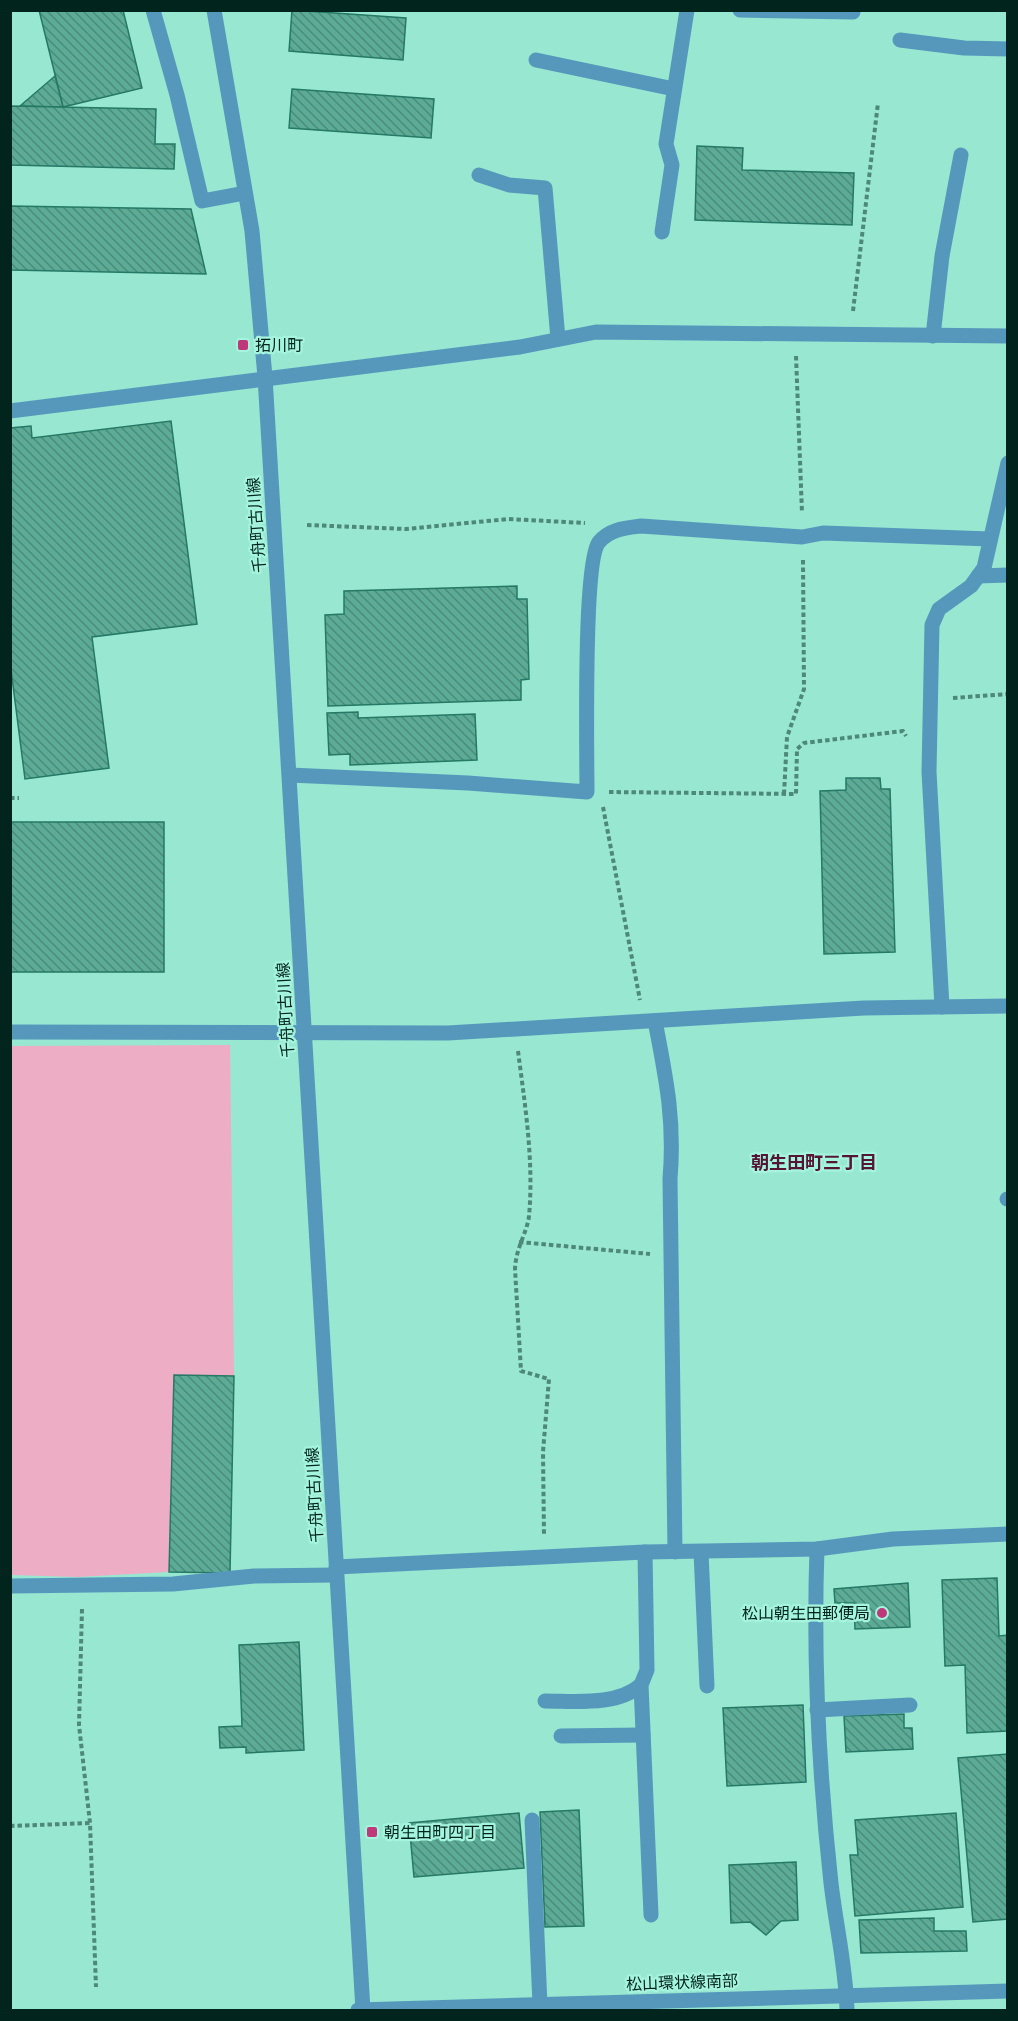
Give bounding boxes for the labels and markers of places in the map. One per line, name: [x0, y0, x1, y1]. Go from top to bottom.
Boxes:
place label: 拓川町: [255, 336, 303, 354]
marker: 拓川町: [236, 338, 250, 352]
place label: 松山朝生田郵便局: [742, 1604, 870, 1622]
marker: 松山朝生田郵便局: [875, 1606, 889, 1620]
place label: 朝生田町四丁目: [384, 1823, 496, 1841]
marker: 朝生田町四丁目: [365, 1825, 379, 1839]

